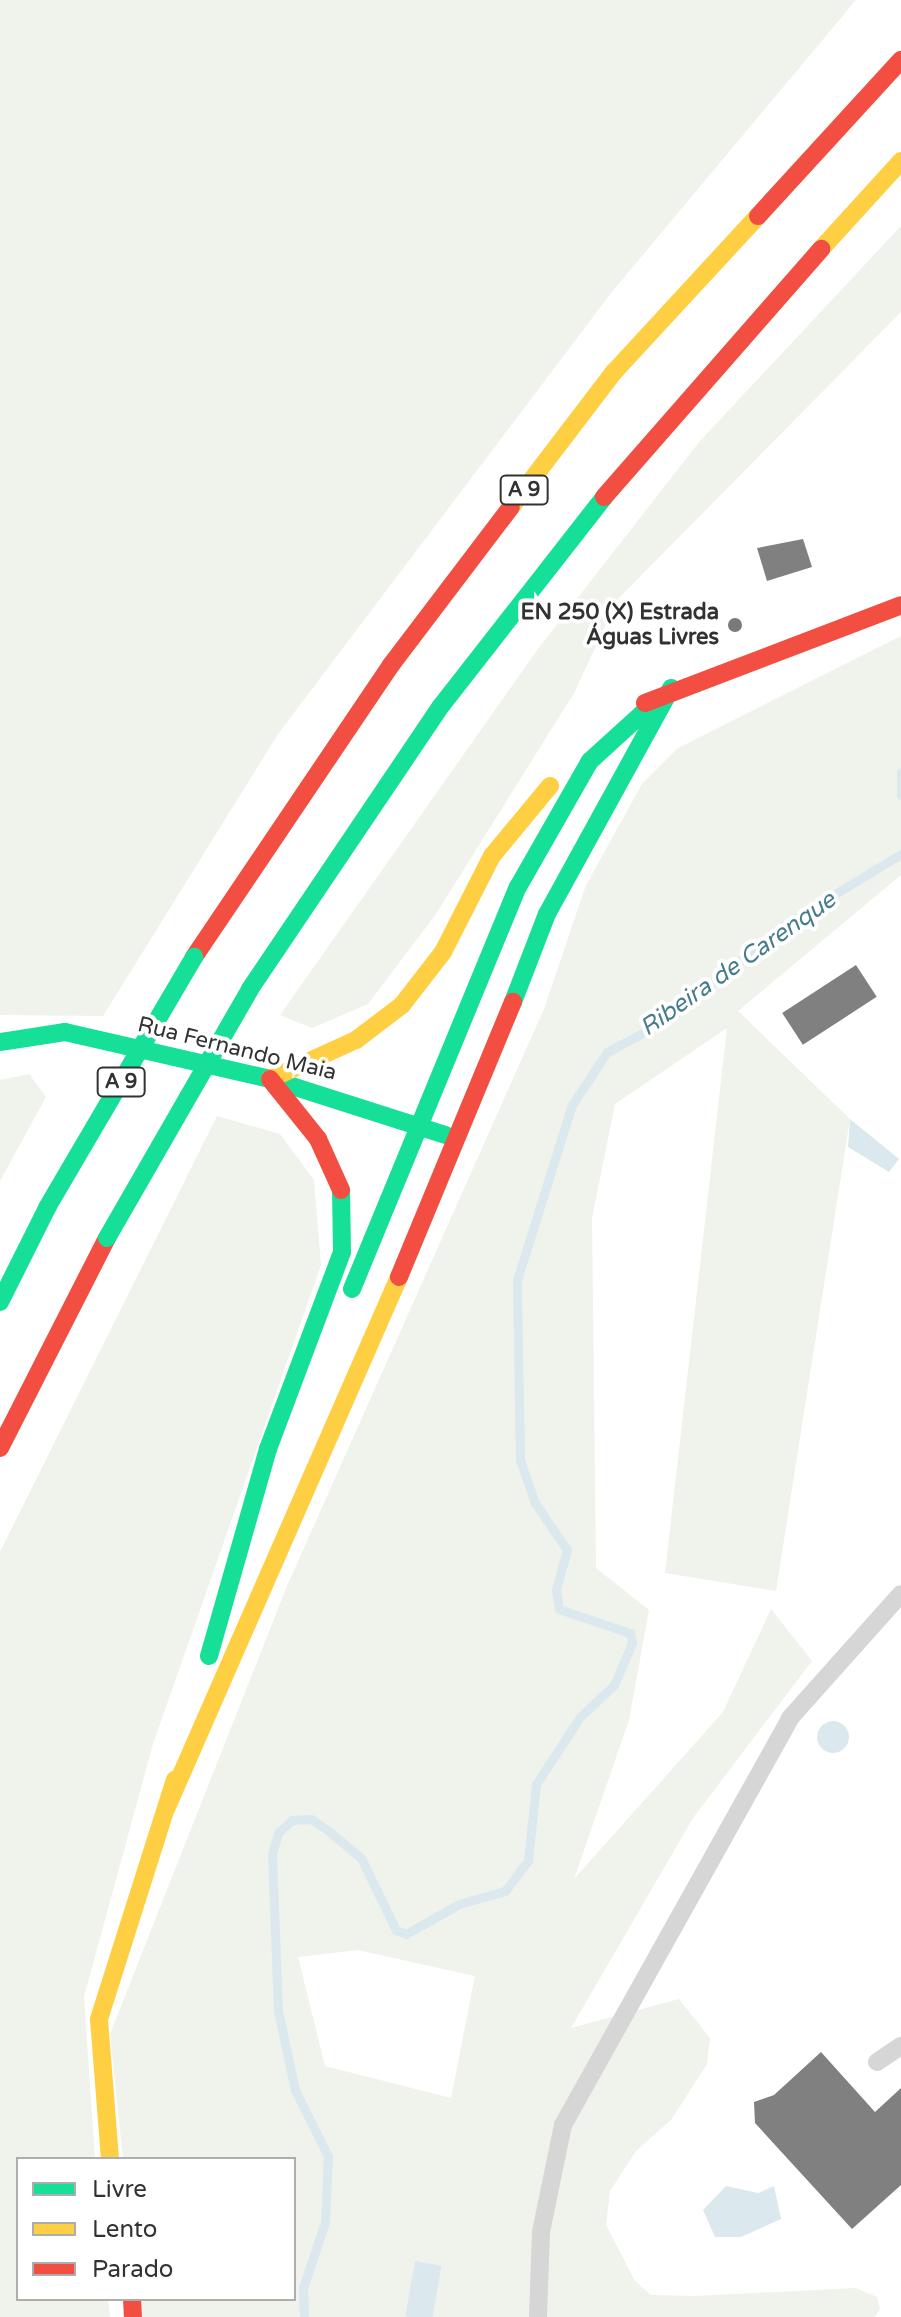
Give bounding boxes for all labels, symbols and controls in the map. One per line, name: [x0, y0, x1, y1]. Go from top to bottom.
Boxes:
road number: A 9: [498, 474, 550, 506]
place label: EN 250 (X) Estrada Águas Livres: [520, 599, 719, 650]
marker: EN 250 (X) Estrada Águas Livres: [726, 616, 744, 634]
water label: Ribeira de Carenque: [635, 886, 841, 1042]
street label: Rua Fernando Maia: [135, 1012, 339, 1086]
road number: A 9: [95, 1066, 147, 1098]
legend: [16, 2157, 296, 2301]
text: Livre: [92, 2175, 147, 2204]
text: Lento: [92, 2215, 157, 2244]
text: Parado: [92, 2255, 173, 2284]

